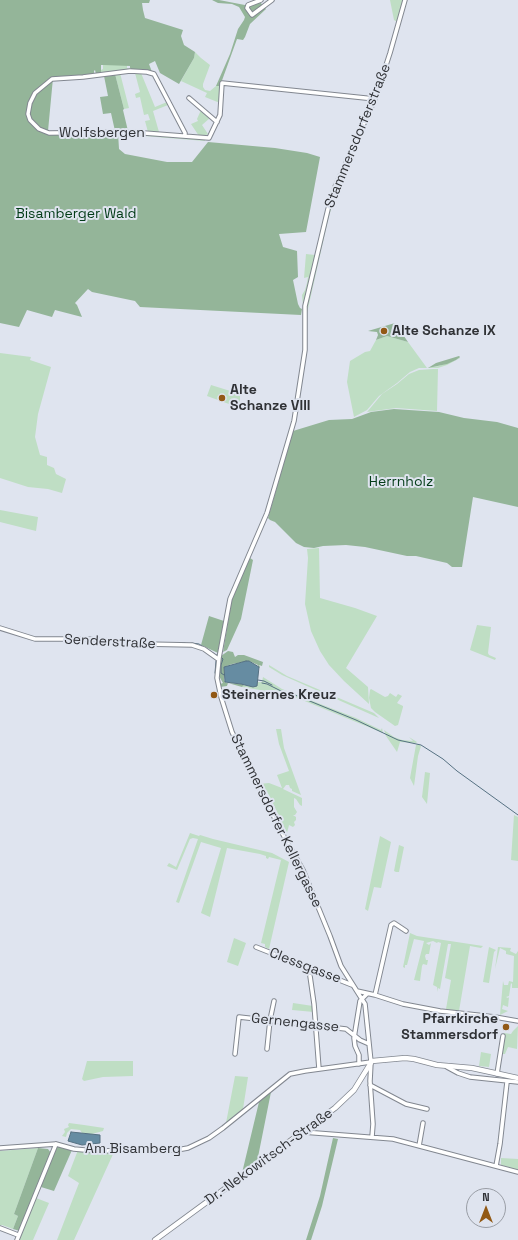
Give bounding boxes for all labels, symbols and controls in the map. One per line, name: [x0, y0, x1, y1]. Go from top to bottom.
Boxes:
street label: Stammersdorferstraße: [321, 61, 395, 211]
street label: Wolfsbergen: [59, 125, 145, 141]
park label: Bisamberger Wald: [15, 206, 137, 222]
place label: Alte Schanze IX: [392, 323, 496, 339]
marker: Alte Schanze IX: [379, 326, 389, 336]
place label: Alte Schanze VIII: [230, 382, 311, 414]
marker: Alte Schanze VIII: [217, 393, 227, 403]
park label: Herrnholz: [369, 474, 433, 490]
street label: Senderstraße: [64, 631, 156, 653]
place label: Steinernes Kreuz: [222, 687, 336, 703]
marker: Steinernes Kreuz: [209, 690, 219, 700]
street label: Stammersdorfer Kellergasse: [227, 732, 325, 910]
street label: Clessgasse: [267, 945, 343, 987]
street label: Gernengasse: [250, 1010, 340, 1036]
place label: Pfarrkirche Stammersdorf: [401, 1011, 498, 1044]
marker: Pfarrkirche Stammersdorf: [501, 1022, 511, 1032]
street label: Dr.-Nekowitsch-Straße: [202, 1105, 336, 1209]
street label: Am Bisamberg: [85, 1141, 181, 1157]
north arrow: [466, 1188, 506, 1228]
text: N: [482, 1190, 490, 1204]

